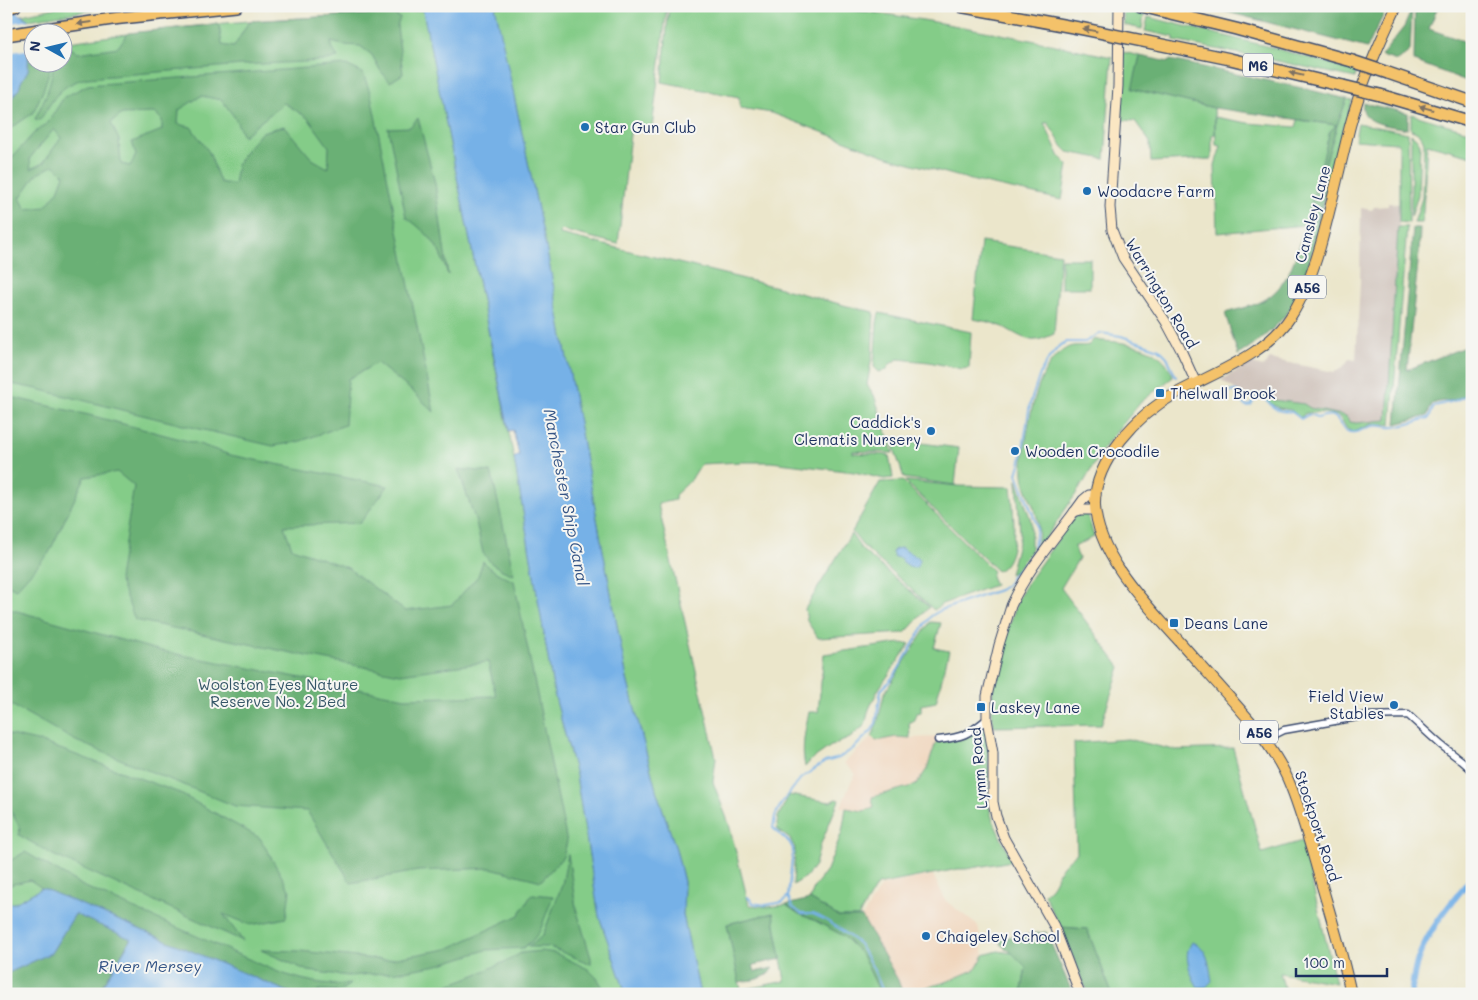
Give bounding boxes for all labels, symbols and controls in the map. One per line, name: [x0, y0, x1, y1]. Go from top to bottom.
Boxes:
one-way arrow: [75, 19, 91, 27]
north arrow: [22, 22, 72, 72]
one-way arrow: [1082, 26, 1098, 34]
text: N: [24, 40, 45, 53]
road number: M6: [1243, 54, 1273, 76]
one-way arrow: [1288, 70, 1303, 78]
one-way arrow: [1418, 104, 1433, 112]
place label: Star Gun Club: [595, 117, 696, 137]
marker: Star Gun Club: [579, 121, 591, 133]
street label: Camsley Lane: [1289, 163, 1335, 265]
place label: Woodacre Farm: [1097, 181, 1214, 201]
marker: Woodacre Farm: [1081, 185, 1093, 197]
street label: Warrington Road: [1121, 234, 1203, 352]
road number: A56: [1288, 276, 1326, 298]
place label: Thelwall Brook: [1170, 383, 1276, 403]
marker: Thelwall Brook: [1154, 387, 1166, 399]
water label: Manchester Ship Canal: [540, 407, 594, 587]
place label: Caddick's Clematis Nursery: [794, 412, 921, 449]
marker: Caddick's Clematis Nursery: [925, 425, 937, 437]
place label: Wooden Crocodile: [1025, 441, 1160, 461]
marker: Wooden Crocodile: [1009, 445, 1021, 457]
place label: Deans Lane: [1184, 613, 1268, 633]
marker: Deans Lane: [1168, 617, 1180, 629]
park label: Woolston Eyes Nature Reserve No. 2 Bed: [198, 674, 358, 711]
place label: Field View Stables: [1309, 686, 1384, 723]
place label: Laskey Lane: [991, 697, 1080, 717]
marker: Field View Stables: [1388, 699, 1400, 711]
marker: Laskey Lane: [975, 701, 987, 713]
road number: A56: [1240, 720, 1278, 744]
street label: Lymm Road: [964, 726, 992, 810]
street label: Stockport Road: [1291, 768, 1345, 884]
place label: Chaigeley School: [936, 926, 1060, 946]
marker: Chaigeley School: [920, 930, 932, 942]
scale bar: [1296, 945, 1387, 977]
text: 100 m: [1303, 952, 1345, 972]
water label: River Mersey: [98, 955, 202, 976]

